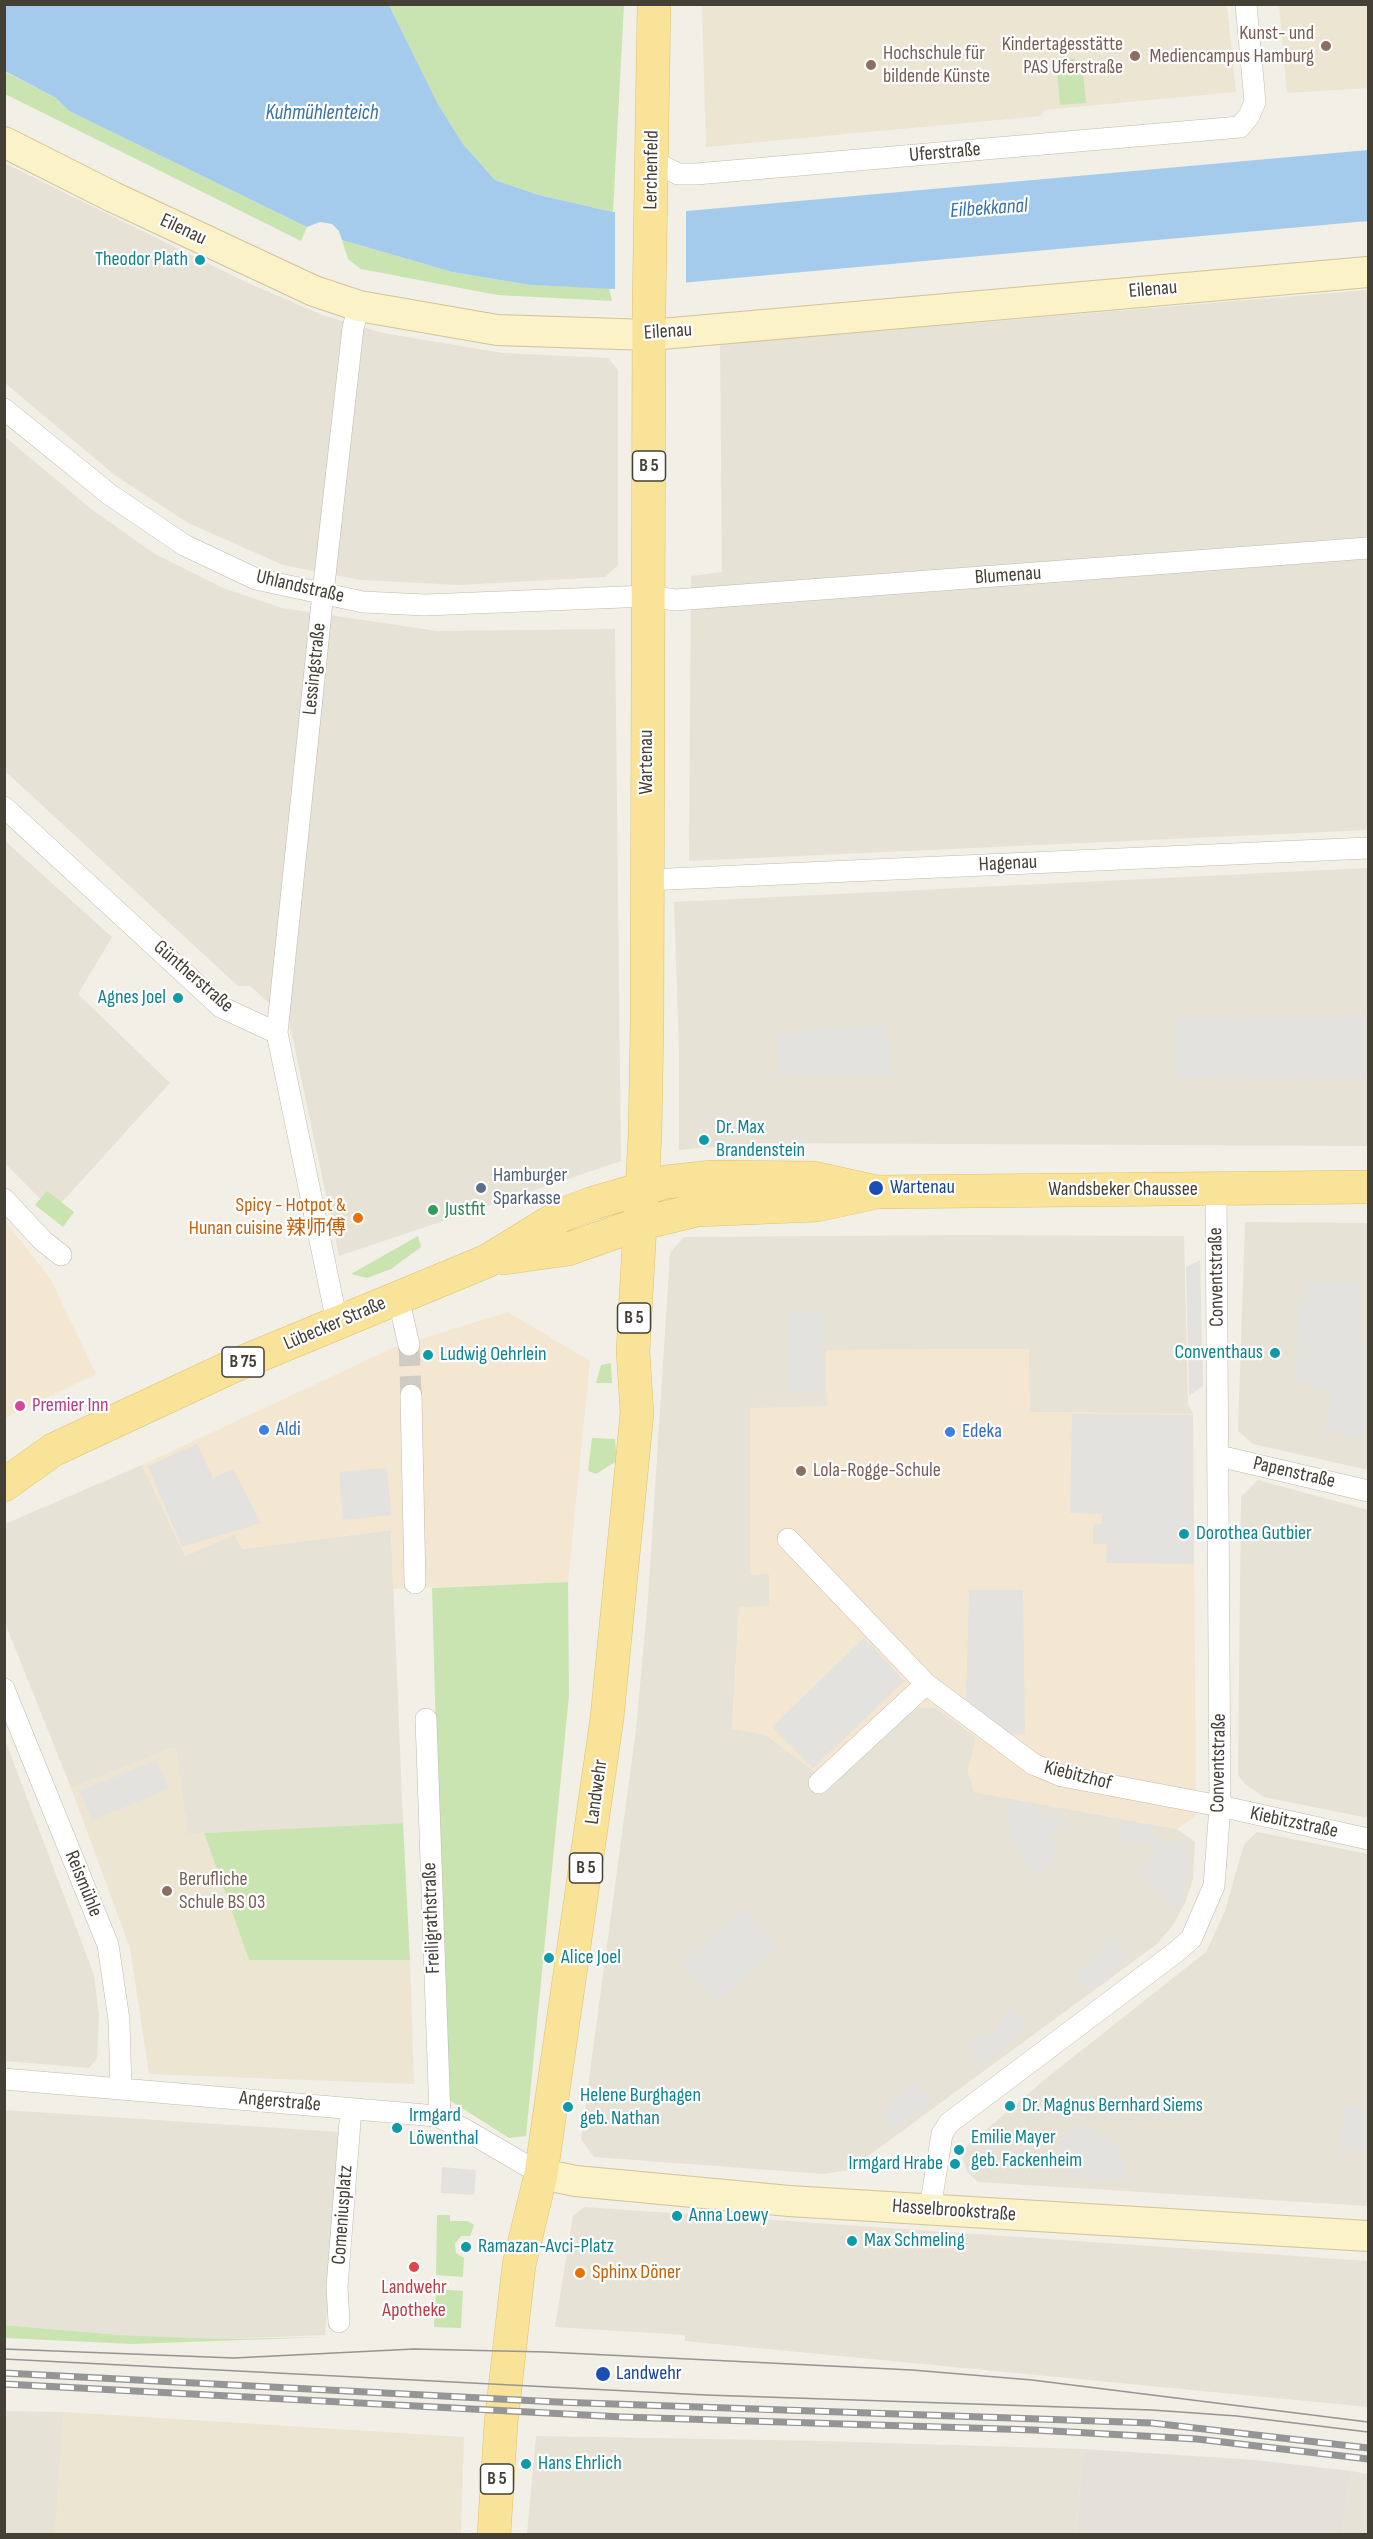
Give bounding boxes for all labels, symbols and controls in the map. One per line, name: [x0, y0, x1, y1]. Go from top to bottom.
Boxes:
place label: Kunst- und Mediencampus Hamburg: [1150, 22, 1314, 69]
place label: Kindertagesstätte PAS Uferstraße: [1002, 33, 1123, 80]
marker: Kunst- und Mediencampus Hamburg: [1319, 39, 1333, 53]
place label: Hochschule für bildende Künste: [883, 42, 990, 89]
marker: Kindertagesstätte PAS Uferstraße: [1128, 49, 1142, 63]
marker: Hochschule für bildende Künste: [864, 58, 878, 72]
water label: Kuhmühlenteich: [265, 101, 379, 127]
street label: Lerchenfeld: [639, 130, 665, 210]
street label: Uferstraße: [908, 138, 982, 168]
water label: Eilbekkanal: [949, 194, 1029, 224]
street label: Eilenau: [156, 209, 210, 251]
place label: Theodor Plath: [95, 248, 188, 272]
marker: Theodor Plath: [193, 253, 207, 267]
street label: Eilenau: [1128, 276, 1178, 304]
street label: Eilenau: [643, 318, 693, 346]
road number: B 5: [632, 451, 666, 481]
street label: Blumenau: [974, 562, 1042, 590]
street label: Uhlandstraße: [254, 565, 346, 609]
street label: Lessingstraße: [298, 622, 332, 716]
street label: Wartenau: [635, 730, 659, 794]
street label: Hagenau: [978, 850, 1038, 878]
street label: Güntherstraße: [148, 936, 238, 1018]
place label: Agnes Joel: [98, 986, 166, 1010]
marker: Agnes Joel: [171, 991, 185, 1005]
place label: Dr. Max Brandenstein: [716, 1116, 805, 1163]
marker: Dr. Max Brandenstein: [697, 1133, 711, 1147]
place label: Hamburger Sparkasse: [493, 1164, 567, 1211]
place label: Wartenau: [890, 1176, 955, 1200]
street label: Wandsbeker Chaussee: [1048, 1178, 1198, 1202]
marker: Wartenau: [867, 1179, 885, 1197]
marker: Hamburger Sparkasse: [474, 1181, 488, 1195]
place label: Spicy - Hotpot & Hunan cuisine 辣师傅: [189, 1194, 346, 1241]
place label: Justfit: [445, 1198, 486, 1222]
marker: Justfit: [426, 1203, 440, 1217]
marker: Spicy - Hotpot & Hunan cuisine 辣师傅: [351, 1211, 365, 1225]
street label: Conventstraße: [1204, 1227, 1230, 1327]
street label: Lübecker Straße: [280, 1292, 390, 1356]
road number: B 5: [618, 1303, 650, 1333]
place label: Conventhaus: [1174, 1341, 1263, 1365]
place label: Ludwig Oehrlein: [440, 1343, 546, 1367]
marker: Conventhaus: [1268, 1346, 1282, 1360]
road number: B 75: [222, 1347, 264, 1377]
marker: Ludwig Oehrlein: [421, 1348, 435, 1362]
place label: Premier Inn: [32, 1394, 109, 1418]
marker: Premier Inn: [13, 1399, 27, 1413]
place label: Aldi: [276, 1418, 301, 1442]
place label: Edeka: [962, 1420, 1002, 1444]
marker: Aldi: [257, 1423, 271, 1437]
marker: Edeka: [943, 1425, 957, 1439]
street label: Papenstraße: [1251, 1452, 1337, 1494]
place label: Lola-Rogge-Schule: [813, 1459, 941, 1483]
marker: Lola-Rogge-Schule: [794, 1464, 808, 1478]
place label: Dorothea Gutbier: [1196, 1522, 1312, 1546]
marker: Dorothea Gutbier: [1177, 1527, 1191, 1541]
street label: Conventstraße: [1206, 1713, 1232, 1813]
street label: Kiebitzhof: [1042, 1756, 1114, 1796]
street label: Landwehr: [581, 1758, 613, 1826]
street label: Kiebitzstraße: [1248, 1802, 1340, 1844]
street label: Reismühle: [59, 1847, 107, 1921]
road number: B 5: [570, 1853, 602, 1883]
street label: Freiligrathstraße: [418, 1862, 446, 1974]
place label: Berufliche Schule BS 03: [179, 1868, 265, 1915]
marker: Berufliche Schule BS 03: [160, 1884, 174, 1898]
place label: Alice Joel: [561, 1946, 621, 1970]
marker: Alice Joel: [542, 1951, 556, 1965]
place label: Helene Burghagen geb. Nathan: [580, 2084, 701, 2131]
street label: Angerstraße: [238, 2086, 322, 2118]
place label: Dr. Magnus Bernhard Siems: [1022, 2094, 1203, 2118]
marker: Dr. Magnus Bernhard Siems: [1003, 2099, 1017, 2113]
marker: Helene Burghagen geb. Nathan: [561, 2100, 575, 2114]
place label: Irmgard Löwenthal: [409, 2104, 478, 2151]
marker: Irmgard Löwenthal: [390, 2121, 404, 2135]
place label: Emilie Mayer geb. Fackenheim: [971, 2126, 1082, 2173]
marker: Emilie Mayer geb. Fackenheim: [952, 2143, 966, 2157]
place label: Irmgard Hrabe: [848, 2152, 943, 2176]
marker: Irmgard Hrabe: [948, 2157, 962, 2171]
street label: Comeniusplatz: [328, 2164, 358, 2266]
street label: Hasselbrookstraße: [891, 2195, 1017, 2227]
place label: Anna Loewy: [689, 2204, 768, 2228]
marker: Anna Loewy: [670, 2209, 684, 2223]
place label: Max Schmeling: [864, 2229, 965, 2253]
marker: Max Schmeling: [845, 2234, 859, 2248]
place label: Ramazan-Avci-Platz: [478, 2235, 614, 2259]
marker: Ramazan-Avci-Platz: [459, 2240, 473, 2254]
marker: Landwehr Apotheke: [407, 2260, 421, 2274]
place label: Sphinx Döner: [592, 2261, 681, 2285]
marker: Sphinx Döner: [573, 2266, 587, 2280]
place label: Landwehr Apotheke: [381, 2276, 447, 2323]
place label: Landwehr: [616, 2362, 681, 2386]
marker: Landwehr: [594, 2365, 612, 2383]
place label: Hans Ehrlich: [538, 2452, 622, 2476]
marker: Hans Ehrlich: [519, 2457, 533, 2471]
road number: B 5: [480, 2464, 514, 2494]

